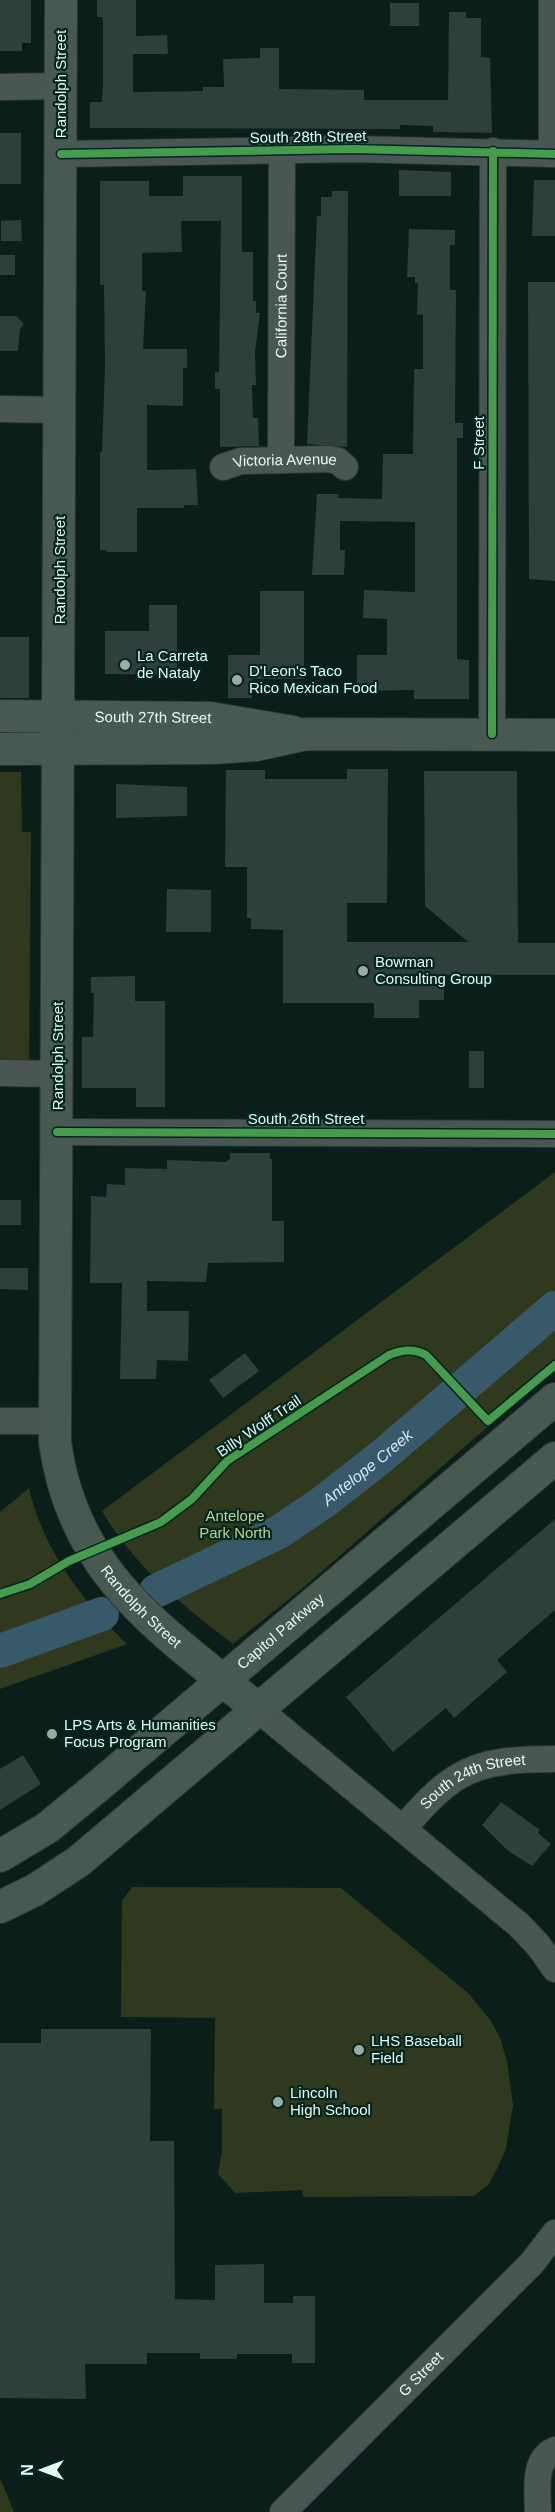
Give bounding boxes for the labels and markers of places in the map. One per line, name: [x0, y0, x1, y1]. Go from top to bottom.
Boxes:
place label: La Carreta de Nataly: [137, 647, 209, 681]
marker: La Carreta de Nataly: [118, 658, 132, 672]
place label: D'Leon's Taco Rico Mexican Food: [249, 662, 377, 696]
marker: D'Leon's Taco Rico Mexican Food: [230, 673, 244, 687]
place label: Bowman Consulting Group: [375, 953, 492, 987]
marker: Bowman Consulting Group: [356, 964, 370, 978]
place label: LPS Arts & Humanities Focus Program: [64, 1716, 216, 1750]
marker: LPS Arts & Humanities Focus Program: [45, 1727, 59, 1741]
place label: LHS Baseball Field: [371, 2032, 462, 2066]
marker: LHS Baseball Field: [352, 2043, 366, 2057]
place label: Lincoln High School: [290, 2084, 371, 2118]
marker: Lincoln High School: [271, 2095, 285, 2109]

